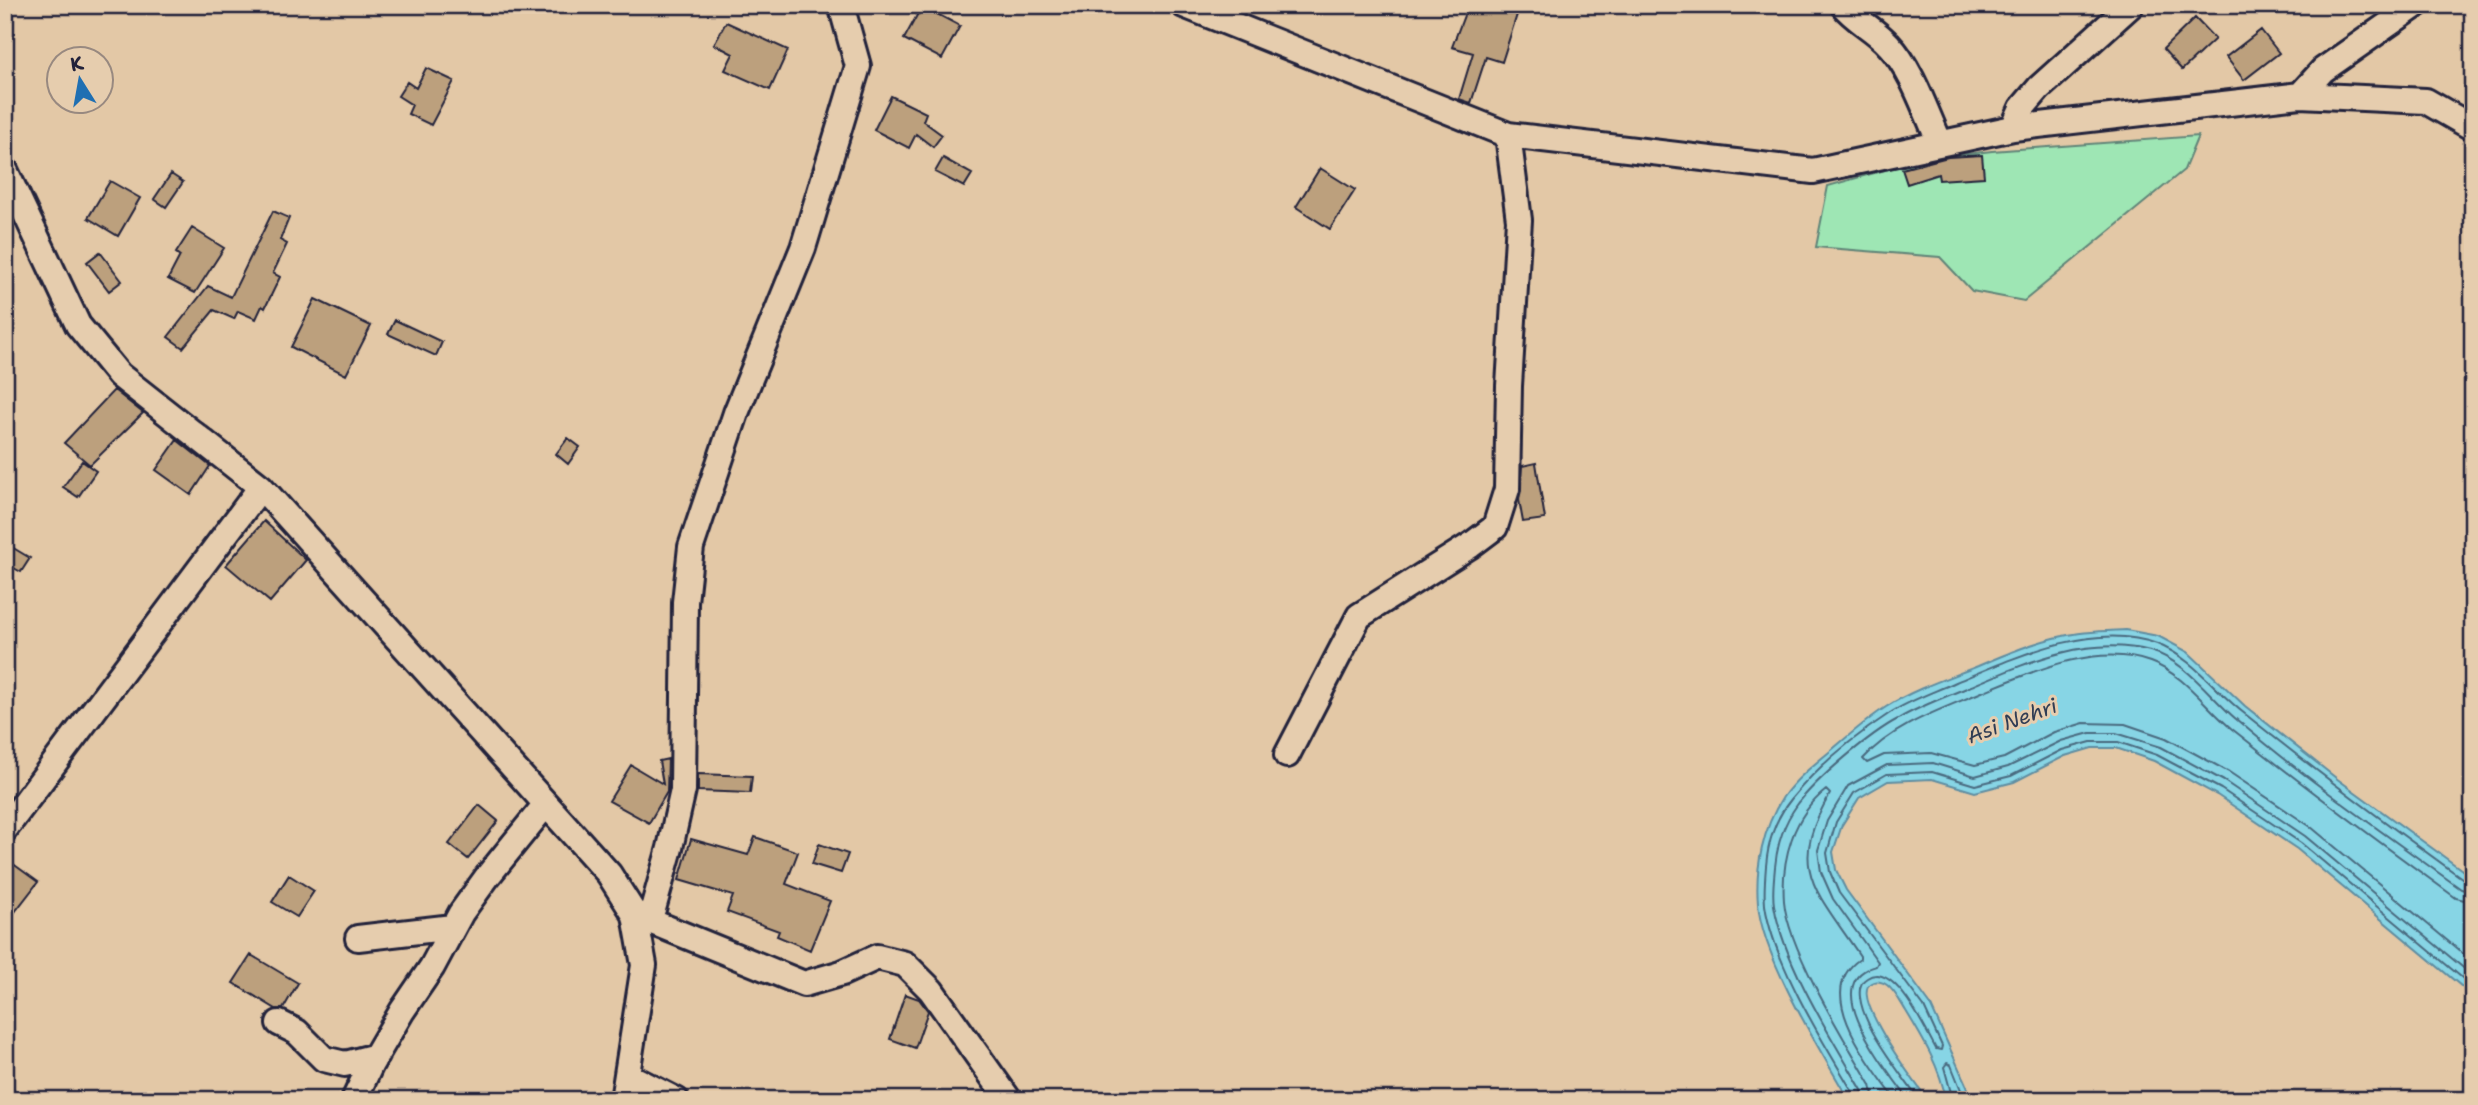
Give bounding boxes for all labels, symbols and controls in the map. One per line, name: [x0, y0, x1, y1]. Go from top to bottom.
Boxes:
north arrow: [46, 46, 116, 116]
text: K: [68, 50, 86, 77]
water label: Asi Nehri: [1963, 691, 2062, 750]

